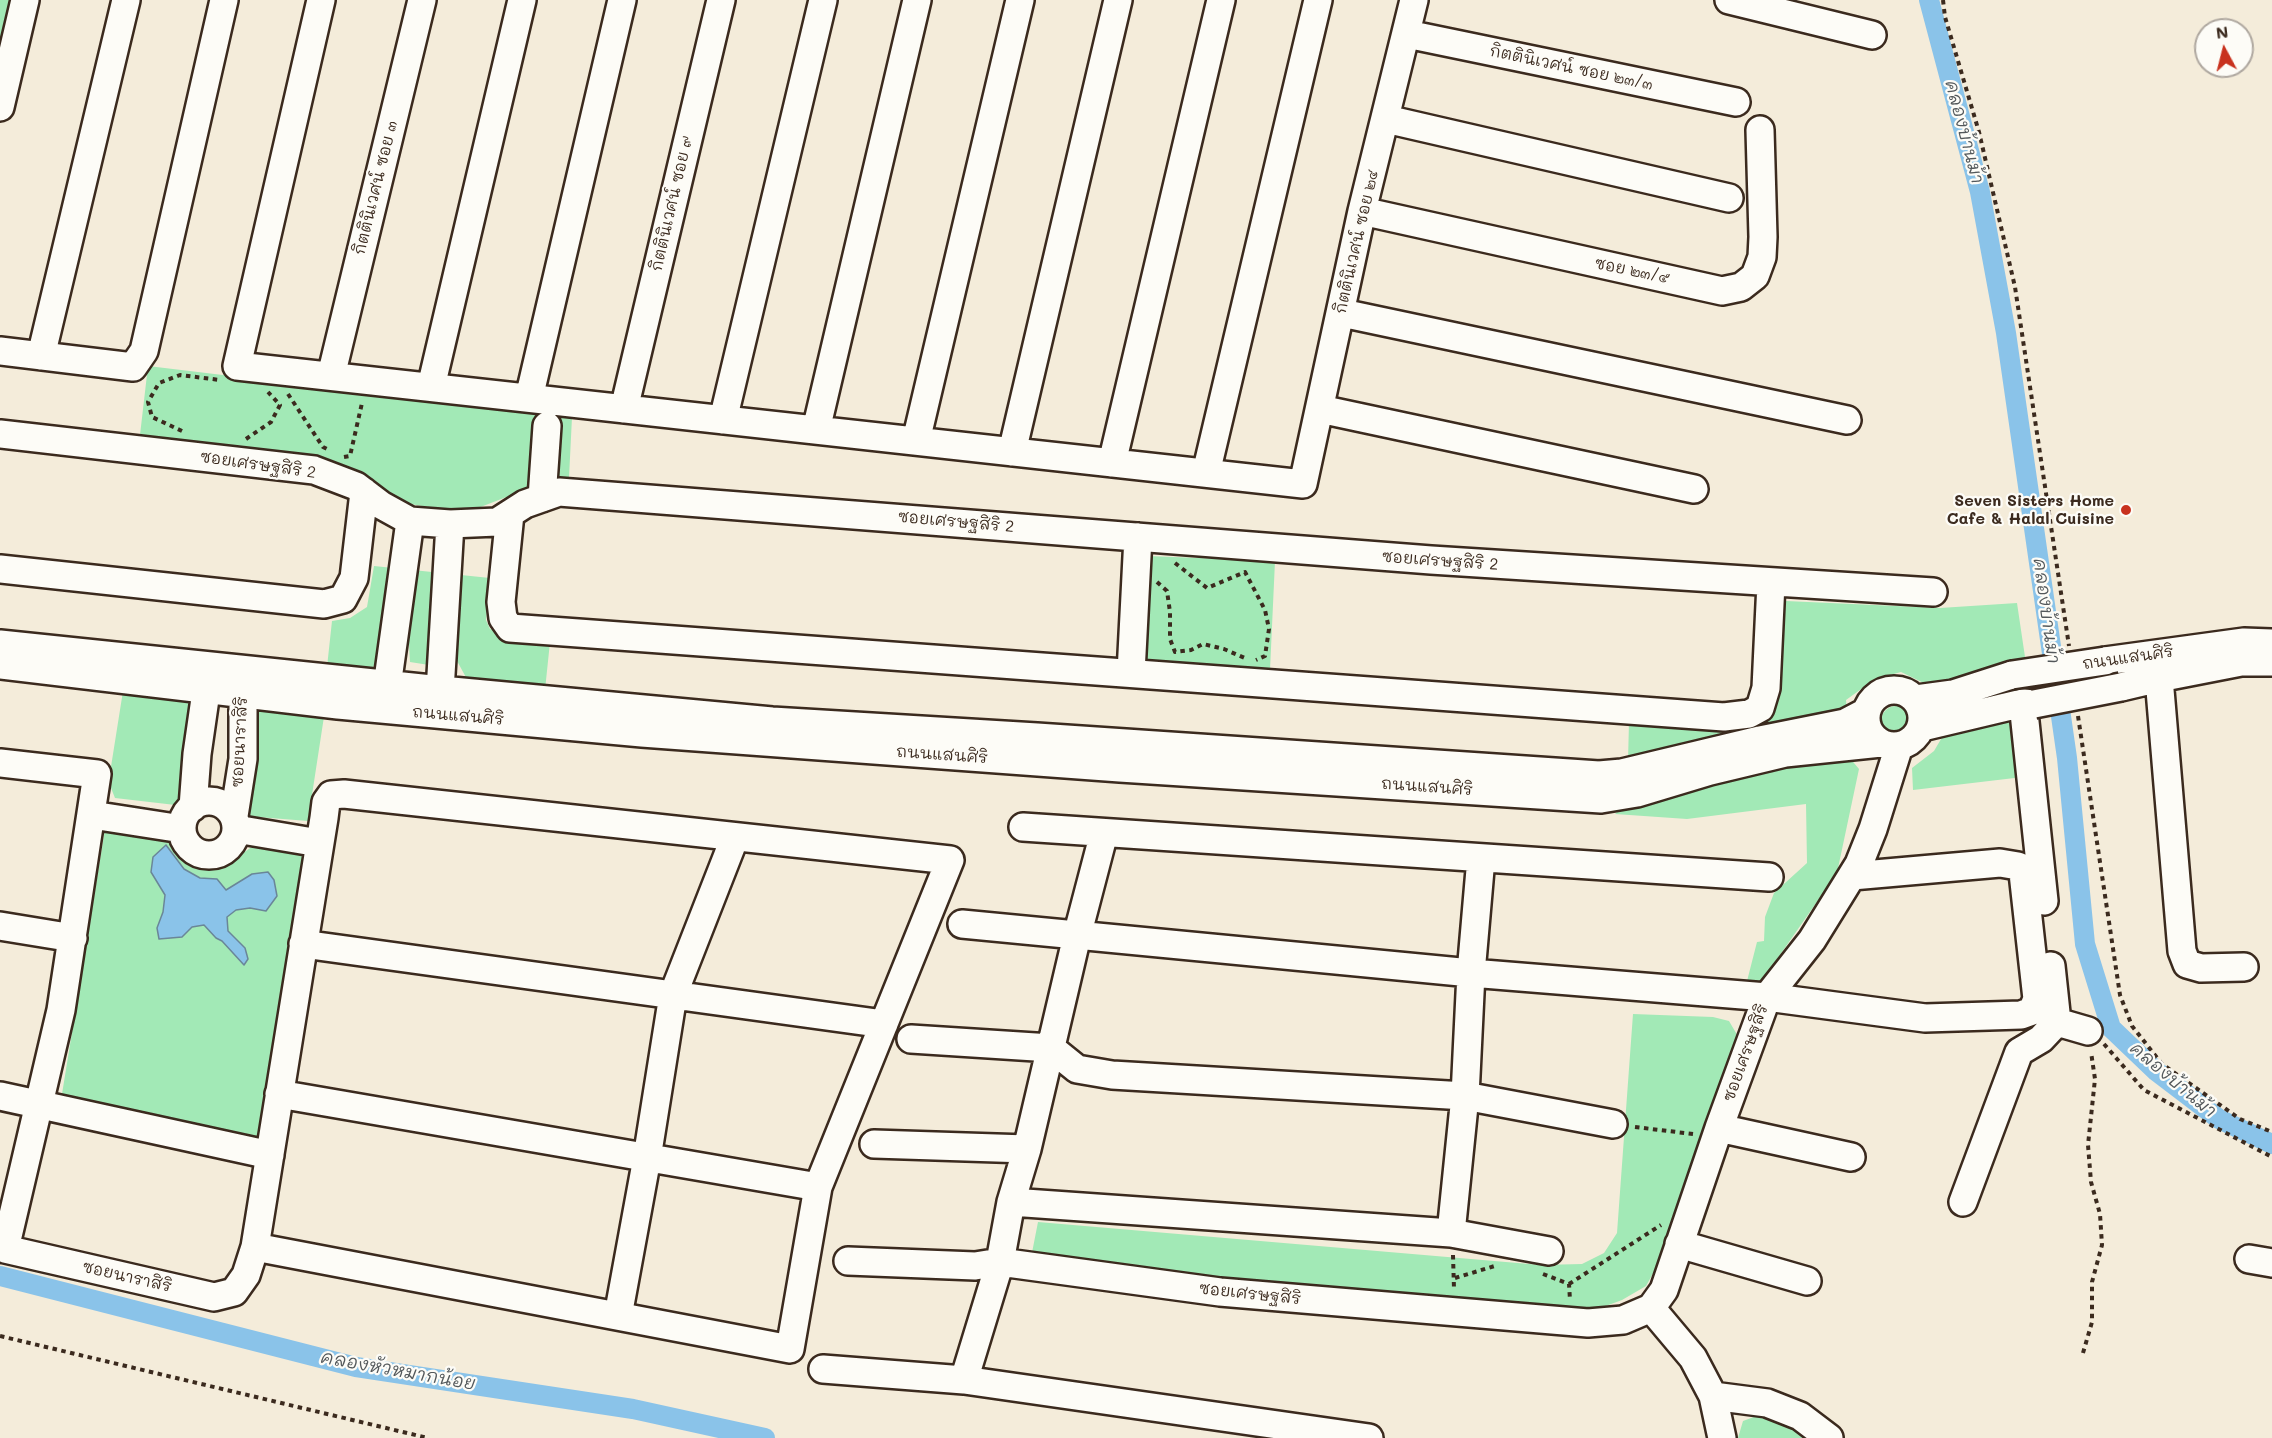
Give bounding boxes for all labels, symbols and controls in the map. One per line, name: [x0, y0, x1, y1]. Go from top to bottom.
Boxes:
north arrow: [2194, 18, 2254, 78]
text: N: [2215, 20, 2229, 43]
street label: กิตตินิเวศน์ ซอย ๒๓/๓: [1487, 41, 1655, 95]
water label: คลองบ้านม้า: [1940, 78, 1988, 186]
street label: กิตตินิเวศน์ ซอย ๓: [350, 119, 402, 257]
street label: กิตตินิเวศน์ ซอย ๙: [647, 134, 697, 274]
street label: กิตตินิเวศน์ ซอย ๒๔: [1331, 168, 1383, 316]
street label: ซอย ๒๓/๕: [1593, 254, 1671, 288]
street label: ซอยเศรษฐสิริ 2: [199, 447, 317, 483]
place label: Seven Sisters Home Cafe & Halal Cuisine: [1947, 491, 2114, 529]
marker: Seven Sisters Home Cafe & Halal Cuisine: [2119, 503, 2133, 517]
street label: ซอยเศรษฐสิริ 2: [897, 507, 1015, 537]
street label: ซอยเศรษฐสิริ 2: [1381, 547, 1499, 575]
water label: คลองบ้านม้า: [2028, 557, 2064, 665]
street label: ถนนแสนศิริ: [2081, 642, 2175, 674]
street label: ซอยนาราสิริ: [228, 696, 252, 788]
street label: ถนนแสนศิริ: [411, 702, 505, 730]
street label: ถนนแสนศิริ: [895, 742, 989, 768]
street label: ถนนแสนศิริ: [1380, 774, 1474, 800]
street label: ซอยเศรษฐสิริ: [1719, 1002, 1773, 1104]
water label: คลองบ้านม้า: [2125, 1038, 2221, 1122]
street label: ซอยนาราสิริ: [80, 1257, 174, 1297]
street label: ซอยเศรษฐสิริ: [1198, 1279, 1302, 1309]
water label: คลองหัวหมากน้อย: [319, 1347, 477, 1395]

